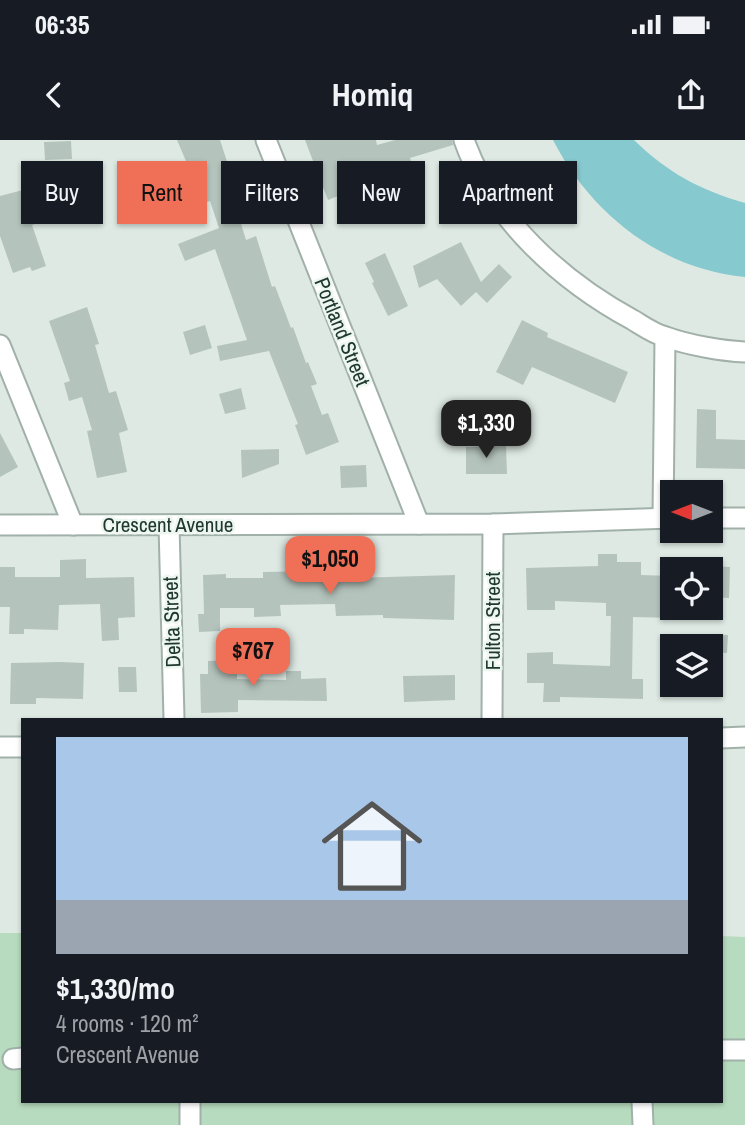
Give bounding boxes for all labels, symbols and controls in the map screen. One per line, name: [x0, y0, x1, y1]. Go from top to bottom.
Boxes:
text: 06:35: [35, 7, 90, 42]
text: Homiq: [332, 73, 413, 116]
icon: back: [35, 76, 73, 114]
icon: share: [672, 76, 710, 114]
chip: Buy: [21, 161, 103, 224]
chip: Rent: [117, 161, 207, 224]
chip: Filters: [221, 161, 323, 224]
chip: New: [337, 161, 425, 224]
chip: Apartment: [439, 161, 577, 224]
street label: Portland Street: [308, 273, 378, 391]
pin: $1,330: [429, 400, 543, 460]
text: $1,330: [457, 407, 515, 438]
north arrow: [660, 480, 723, 542]
map controls: [660, 480, 723, 697]
street label: Crescent Avenue: [103, 510, 233, 539]
pin: $1,050: [273, 536, 387, 596]
text: $1,050: [301, 543, 359, 574]
button: locate: [660, 557, 723, 620]
street label: Fulton Street: [478, 571, 507, 670]
street label: Delta Street: [155, 576, 188, 668]
pin: $767: [212, 629, 294, 688]
button: layers: [660, 634, 723, 697]
text: $767: [232, 635, 274, 666]
icon: home: [309, 783, 435, 909]
text: $1,330/mo: [56, 968, 175, 1008]
text: 4 rooms · 120 m²: [56, 1008, 199, 1039]
text: Crescent Avenue: [56, 1039, 199, 1070]

